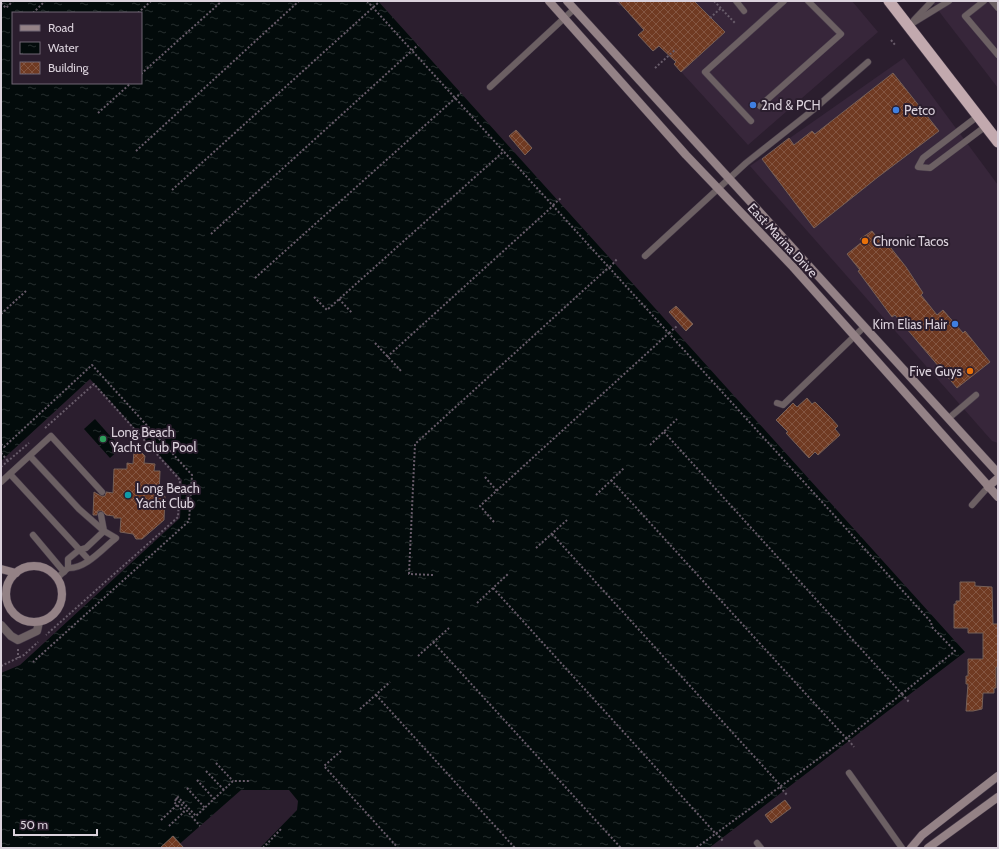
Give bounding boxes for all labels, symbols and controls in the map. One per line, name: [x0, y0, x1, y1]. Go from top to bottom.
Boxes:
legend: [12, 12, 142, 84]
text: Road: [48, 20, 74, 35]
text: Water: [48, 40, 79, 55]
text: Building: [48, 60, 90, 75]
place label: 2nd & PCH: [761, 97, 821, 113]
marker: 2nd & PCH: [748, 100, 758, 110]
place label: Petco: [904, 102, 935, 118]
marker: Petco: [891, 105, 901, 115]
street label: East Marina Drive: [745, 200, 822, 281]
place label: Chronic Tacos: [873, 233, 949, 249]
marker: Chronic Tacos: [860, 236, 870, 246]
place label: Kim Elias Hair: [873, 316, 948, 332]
marker: Kim Elias Hair: [950, 319, 960, 329]
place label: Five Guys: [909, 363, 963, 379]
marker: Five Guys: [965, 366, 975, 376]
place label: Long Beach Yacht Club Pool: [110, 424, 197, 455]
marker: Long Beach Yacht Club Pool: [98, 434, 108, 444]
place label: Long Beach Yacht Club: [135, 480, 200, 511]
marker: Long Beach Yacht Club: [123, 490, 133, 500]
scale bar: [14, 811, 97, 837]
text: 50 m: [20, 817, 48, 832]

